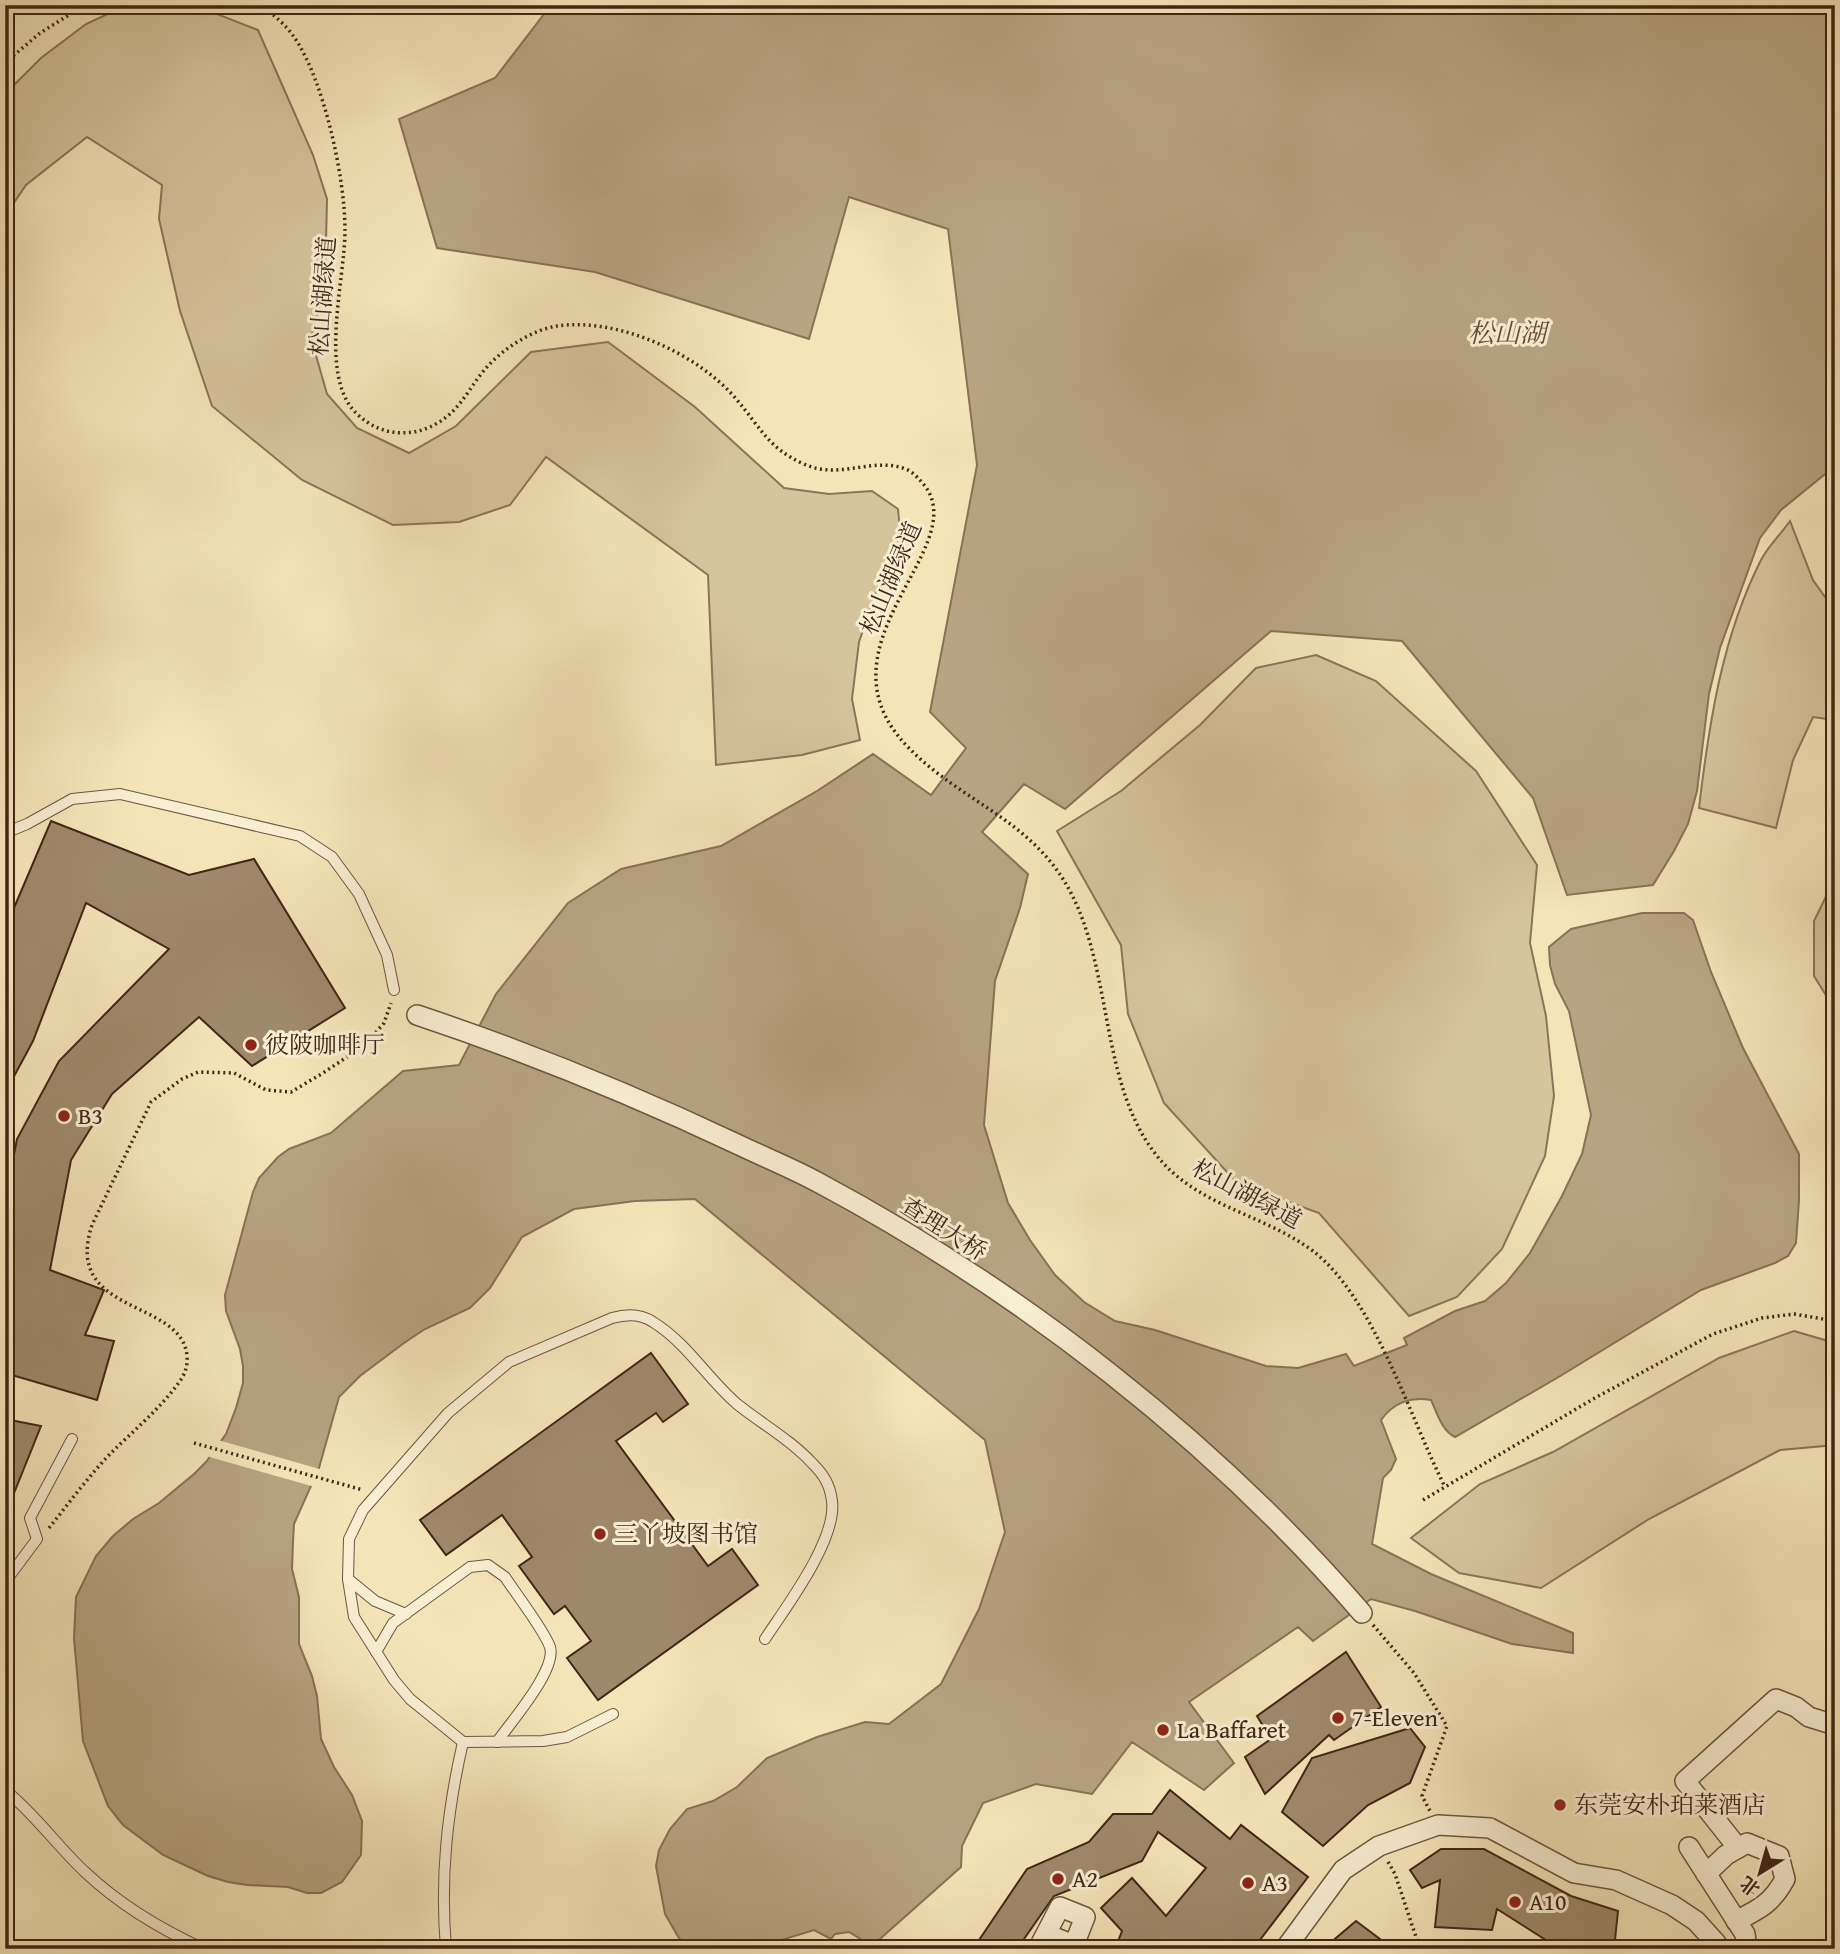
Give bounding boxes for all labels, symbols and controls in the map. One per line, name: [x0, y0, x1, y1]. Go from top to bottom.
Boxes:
street label: 松山湖绿道: [301, 235, 344, 357]
water label: 松山湖: [1468, 313, 1550, 352]
street label: 松山湖绿道: [851, 516, 930, 640]
place label: 彼陂咖啡厅: [265, 1027, 385, 1062]
marker: 彼陂咖啡厅: [243, 1037, 259, 1053]
place label: B3: [78, 1098, 103, 1133]
marker: B3: [56, 1108, 72, 1124]
street label: 松山湖绿道: [1186, 1150, 1308, 1237]
street label: 查理大桥: [894, 1188, 994, 1269]
place label: 三丫坡图书馆: [614, 1516, 758, 1551]
marker: 三丫坡图书馆: [592, 1526, 608, 1542]
place label: 7-Eleven: [1352, 1700, 1439, 1735]
marker: 7-Eleven: [1330, 1710, 1346, 1726]
place label: La Baffaret: [1177, 1712, 1287, 1747]
marker: La Baffaret: [1155, 1722, 1171, 1738]
place label: 东莞安朴珀莱酒店: [1574, 1787, 1766, 1822]
marker: 东莞安朴珀莱酒店: [1552, 1797, 1568, 1813]
north arrow: [1724, 1839, 1794, 1909]
place label: A2: [1072, 1861, 1098, 1896]
place label: A3: [1262, 1865, 1288, 1900]
text: 北: [1734, 1870, 1766, 1903]
marker: A2: [1050, 1871, 1066, 1887]
marker: A3: [1240, 1875, 1256, 1891]
place label: A10: [1529, 1884, 1567, 1919]
marker: A10: [1507, 1894, 1523, 1910]

